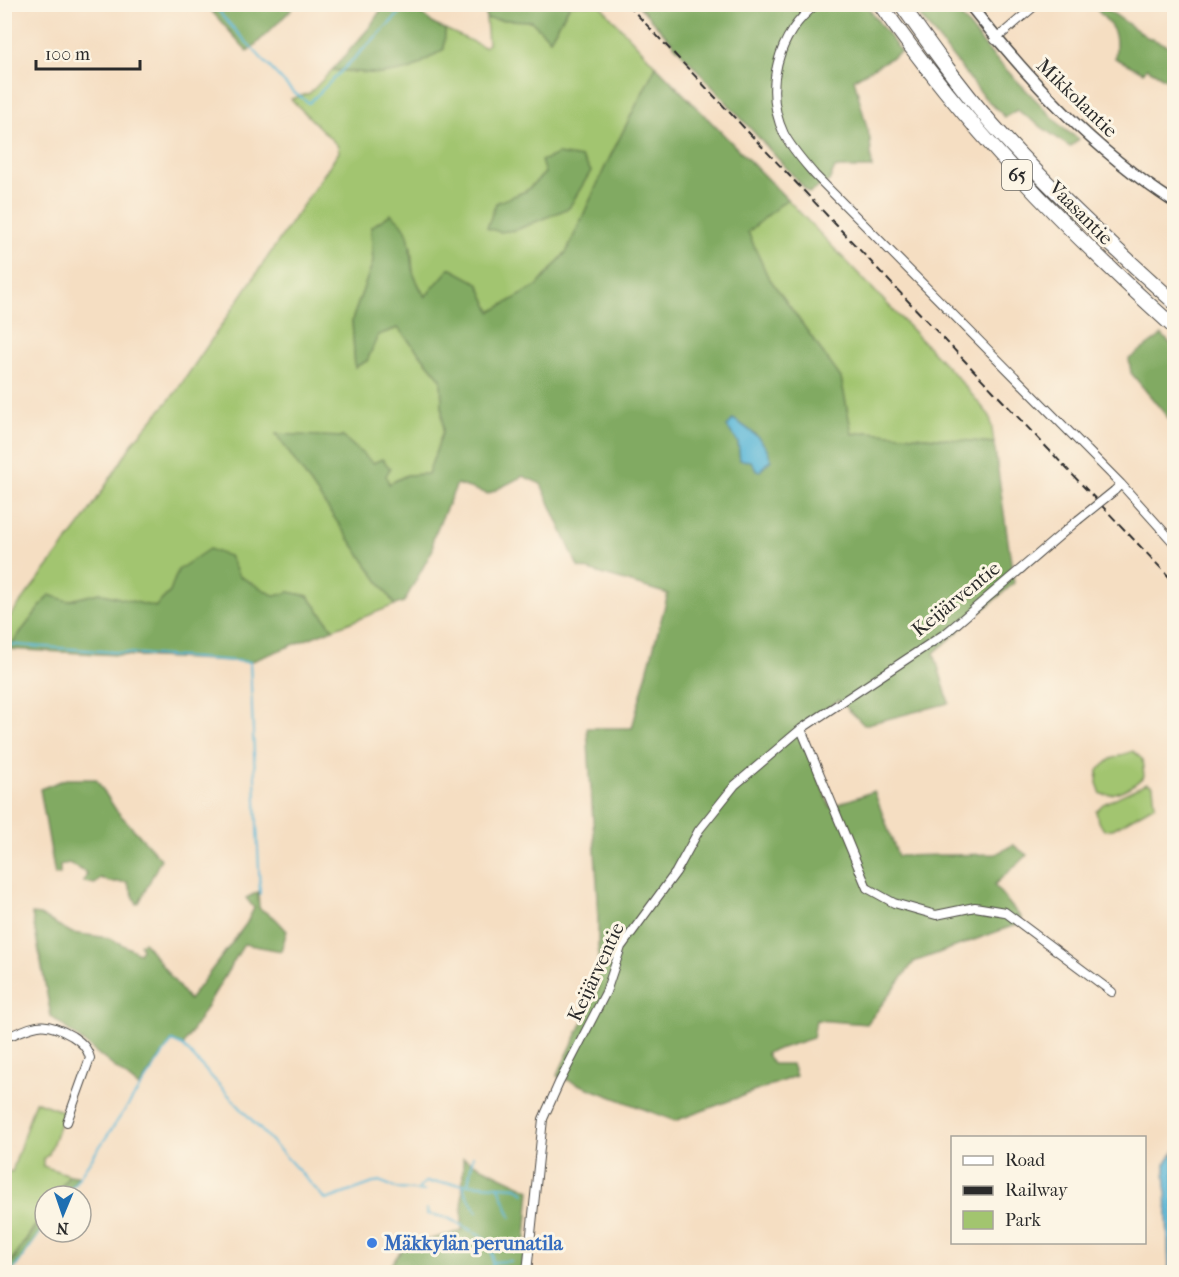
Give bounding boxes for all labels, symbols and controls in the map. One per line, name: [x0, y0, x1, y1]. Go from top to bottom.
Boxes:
scale bar: [36, 33, 140, 71]
text: 100 m: [45, 44, 90, 65]
street label: Mikkolantie: [1032, 54, 1122, 142]
road number: 65: [1002, 160, 1032, 190]
street label: Vaasantie: [1043, 175, 1118, 250]
street label: Keijärventie: [907, 556, 1005, 641]
street label: Keijärventie: [563, 919, 629, 1025]
legend: [951, 1136, 1146, 1244]
text: Road: [1005, 1150, 1045, 1171]
text: Railway: [1005, 1180, 1069, 1201]
north arrow: [33, 1184, 93, 1244]
text: Park: [1005, 1210, 1042, 1231]
text: N: [55, 1219, 69, 1238]
place label: Mäkkylän perunatila: [383, 1232, 563, 1255]
marker: Mäkkylän perunatila: [365, 1236, 379, 1250]

